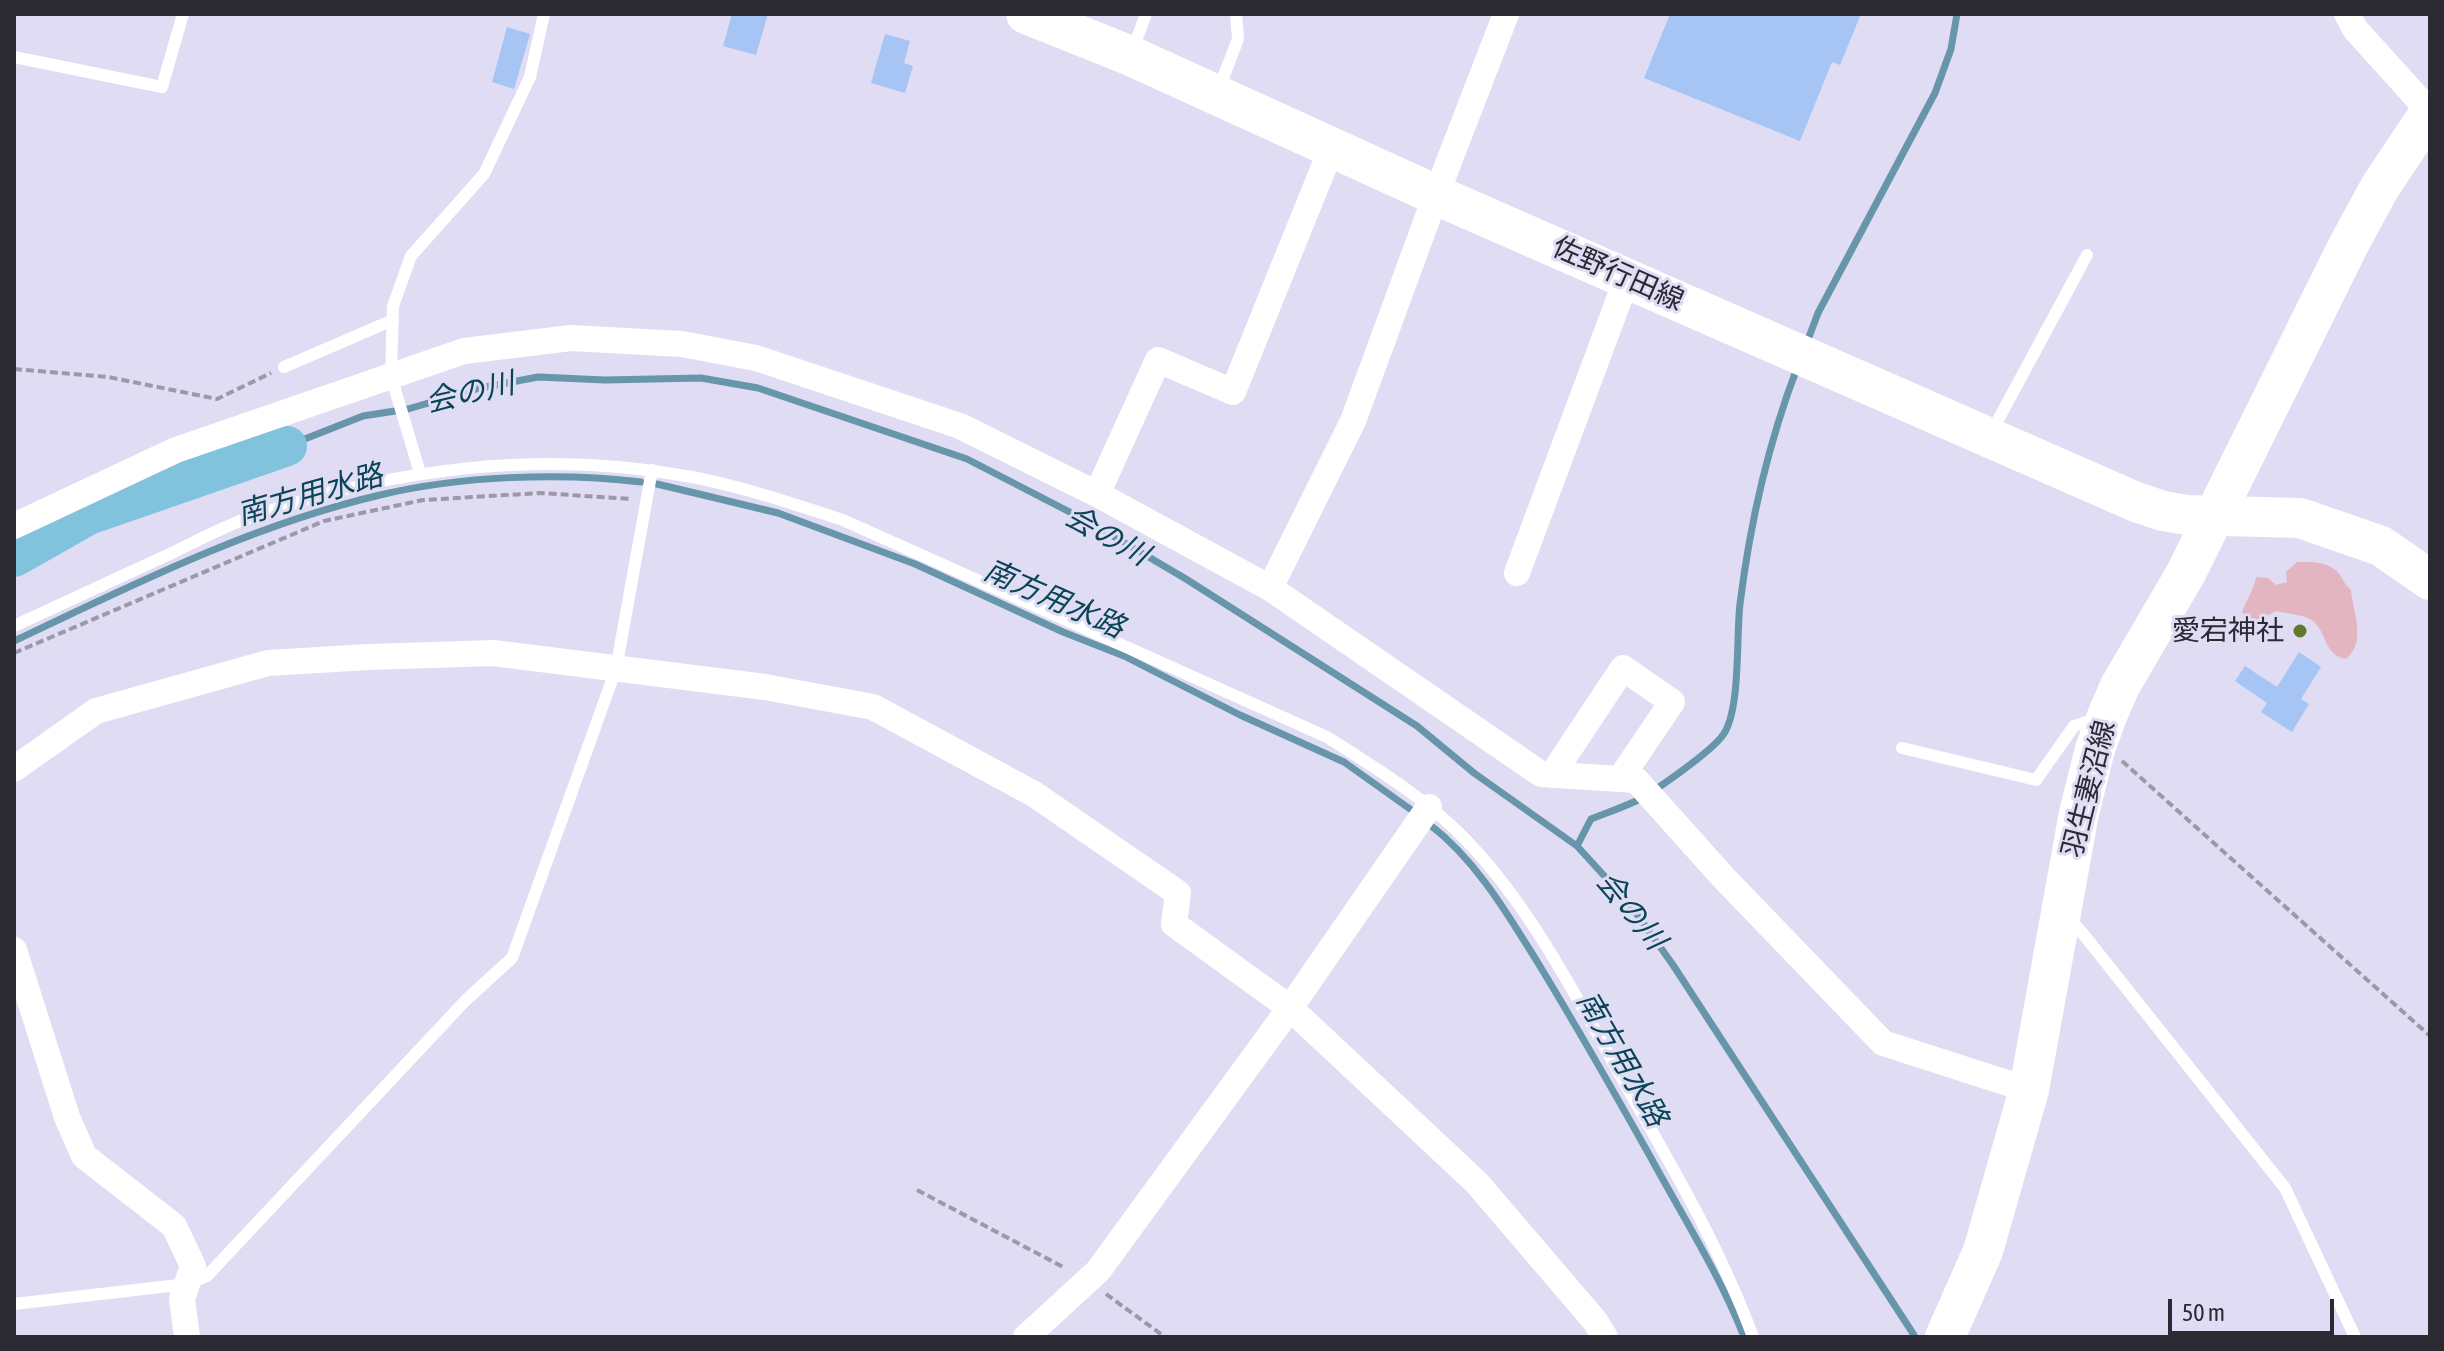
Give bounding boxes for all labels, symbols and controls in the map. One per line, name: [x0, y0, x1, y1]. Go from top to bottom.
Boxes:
street label: 佐野行田線: [1547, 230, 1689, 318]
water label: 会の川: [422, 365, 518, 421]
water label: 南方用水路: [233, 457, 387, 533]
water label: 会の川: [1059, 498, 1155, 574]
water label: 南方用水路: [978, 552, 1130, 646]
place label: 愛宕神社: [2172, 614, 2284, 648]
marker: 愛宕神社: [2291, 622, 2309, 640]
street label: 羽生妻沼線: [2056, 717, 2122, 861]
water label: 会の川: [1589, 865, 1673, 957]
water label: 南方用水路: [1569, 985, 1675, 1133]
scale bar: [2172, 1283, 2338, 1333]
text: 50 m: [2182, 1299, 2225, 1326]

